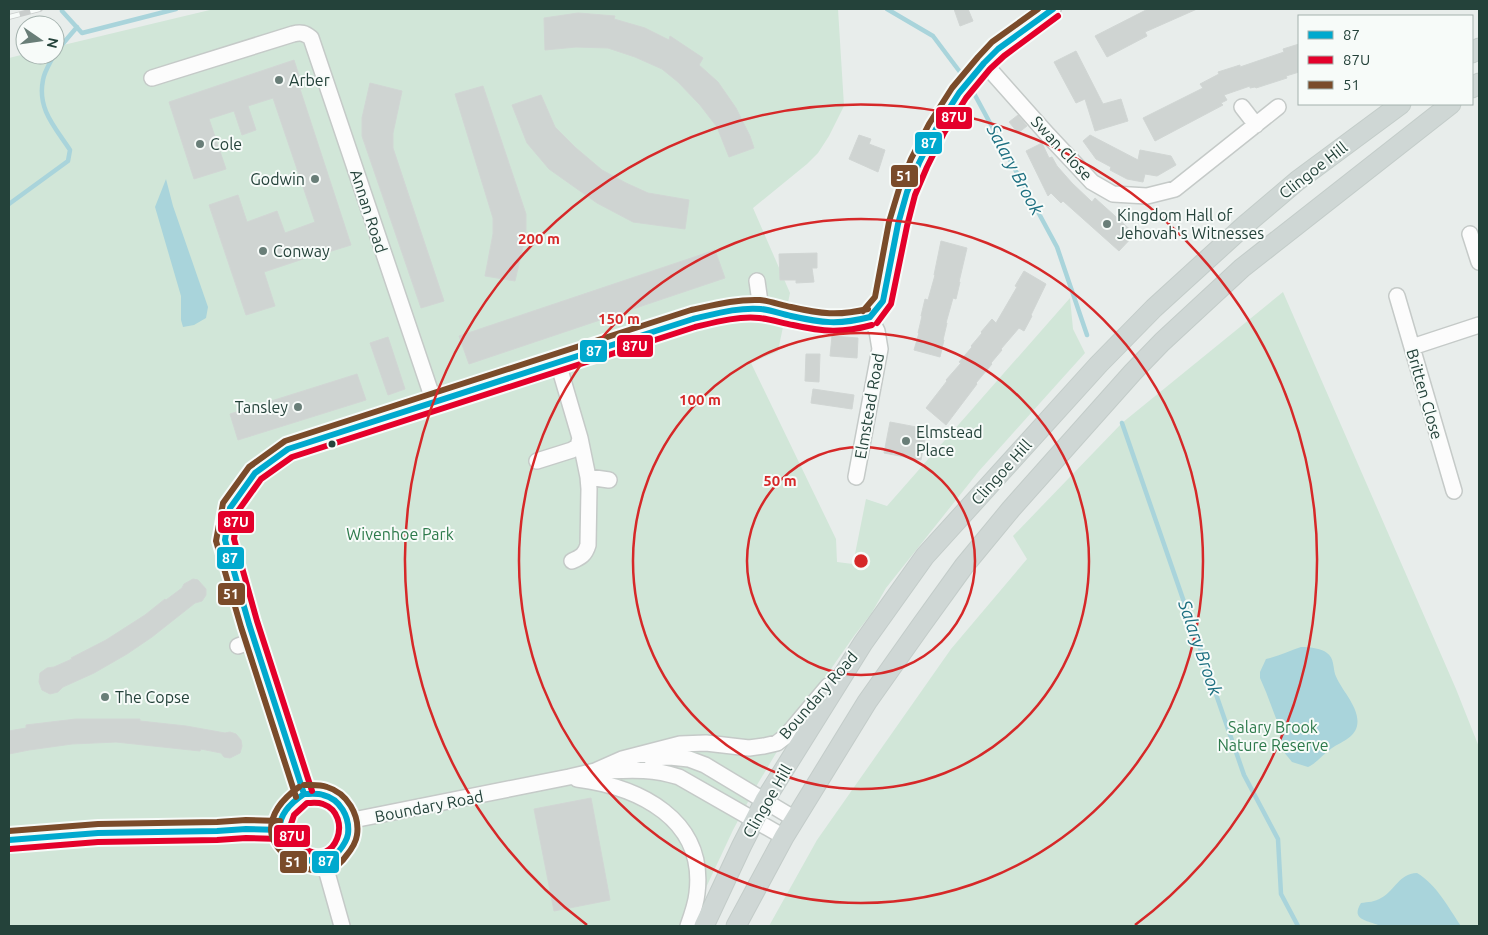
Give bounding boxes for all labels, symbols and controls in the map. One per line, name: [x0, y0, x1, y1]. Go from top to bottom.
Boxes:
north arrow: [15, 15, 65, 65]
legend: [1298, 15, 1473, 105]
text: 87: [1343, 26, 1360, 43]
text: N: [44, 36, 62, 50]
text: 87U: [1343, 51, 1370, 68]
place label: Arber: [289, 71, 330, 89]
marker: Arber: [273, 74, 285, 86]
text: 51: [1343, 76, 1360, 93]
line badge: 87U: [935, 106, 973, 130]
text: 87U: [941, 109, 967, 125]
street label: Swan Close: [1028, 112, 1096, 184]
water label: Salary Brook: [983, 120, 1048, 219]
line badge: 87: [914, 131, 943, 155]
place label: Cole: [210, 135, 242, 153]
text: 87: [921, 135, 937, 151]
marker: Cole: [194, 138, 206, 150]
street label: Clingoe Hill: [1275, 138, 1351, 202]
line badge: 51: [890, 164, 919, 188]
street label: Annan Road: [347, 167, 391, 255]
text: 51: [896, 168, 912, 184]
place label: Godwin: [250, 170, 305, 188]
marker: Godwin: [309, 173, 321, 185]
place label: Kingdom Hall of Jehovah's Witnesses: [1117, 206, 1264, 242]
marker: Kingdom Hall of Jehovah's Witnesses: [1101, 218, 1113, 230]
text: 200 m: [518, 230, 560, 247]
place label: Conway: [273, 242, 330, 260]
marker: Conway: [257, 245, 269, 257]
text: 150 m: [598, 310, 640, 327]
line badge: 87U: [616, 334, 654, 358]
text: 87U: [622, 338, 648, 354]
line badge: 87: [579, 339, 608, 363]
text: 87: [586, 343, 602, 359]
street label: Britten Close: [1403, 347, 1447, 441]
street label: Elmstead Road: [851, 352, 887, 460]
text: 100 m: [679, 391, 721, 408]
place label: Tansley: [235, 398, 288, 416]
marker: Tansley: [292, 401, 304, 413]
place label: Elmstead Place: [916, 423, 983, 459]
marker: Elmstead Place: [900, 435, 912, 447]
street label: Clingoe Hill: [967, 436, 1035, 508]
unlabelled marker: [327, 439, 337, 449]
text: 50 m: [763, 472, 797, 489]
line badge: 87U: [217, 510, 255, 534]
text: 87U: [223, 514, 249, 530]
park label: Wivenhoe Park: [346, 525, 454, 543]
line badge: 87: [216, 546, 245, 570]
text: 87: [222, 550, 238, 566]
centre of rings: [852, 552, 870, 570]
line badge: 51: [217, 582, 246, 606]
text: 51: [223, 586, 239, 602]
water label: Salary Brook: [1175, 596, 1227, 699]
street label: Boundary Road: [775, 648, 861, 742]
place label: The Copse: [115, 688, 190, 706]
marker: The Copse: [99, 691, 111, 703]
park label: Salary Brook Nature Reserve: [1217, 718, 1329, 754]
street label: Clingoe Hill: [739, 761, 795, 841]
street label: Boundary Road: [373, 787, 485, 825]
line badge: 87U: [273, 824, 311, 848]
text: 87U: [279, 828, 305, 844]
line badge: 51: [279, 850, 308, 874]
line badge: 87: [311, 850, 340, 874]
text: 87: [318, 853, 334, 869]
text: 51: [285, 854, 301, 870]

